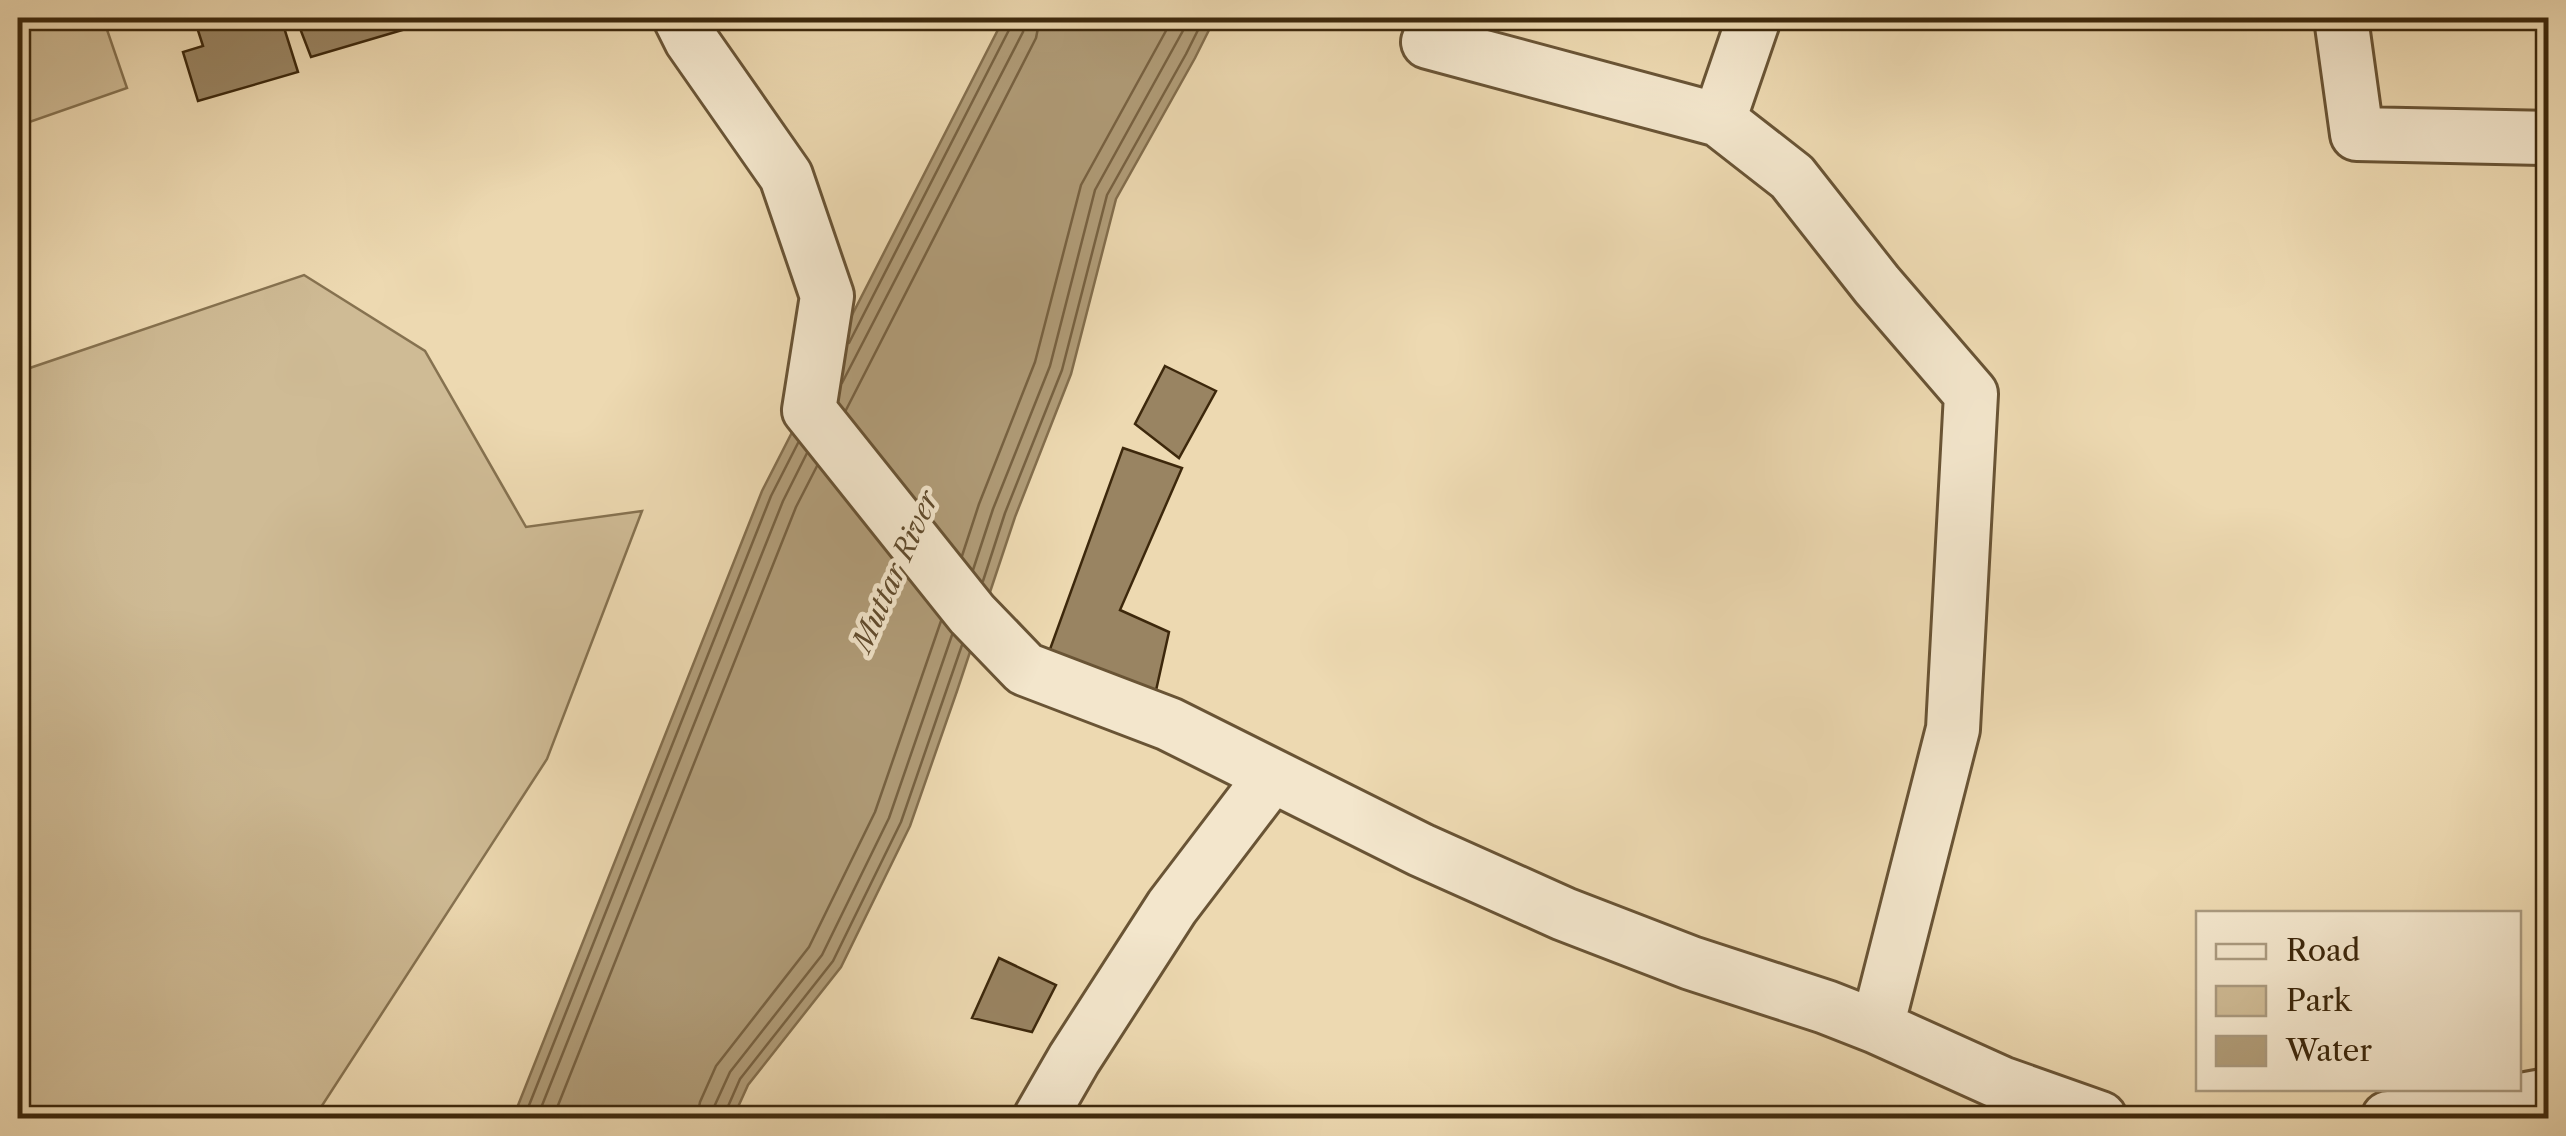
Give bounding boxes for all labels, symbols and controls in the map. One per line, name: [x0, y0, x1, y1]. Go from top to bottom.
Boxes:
water label: Muttar River: [843, 484, 946, 659]
legend: [2196, 911, 2521, 1091]
text: Road: [2286, 932, 2360, 969]
text: Park: [2286, 982, 2353, 1019]
text: Water: [2285, 1032, 2372, 1069]

